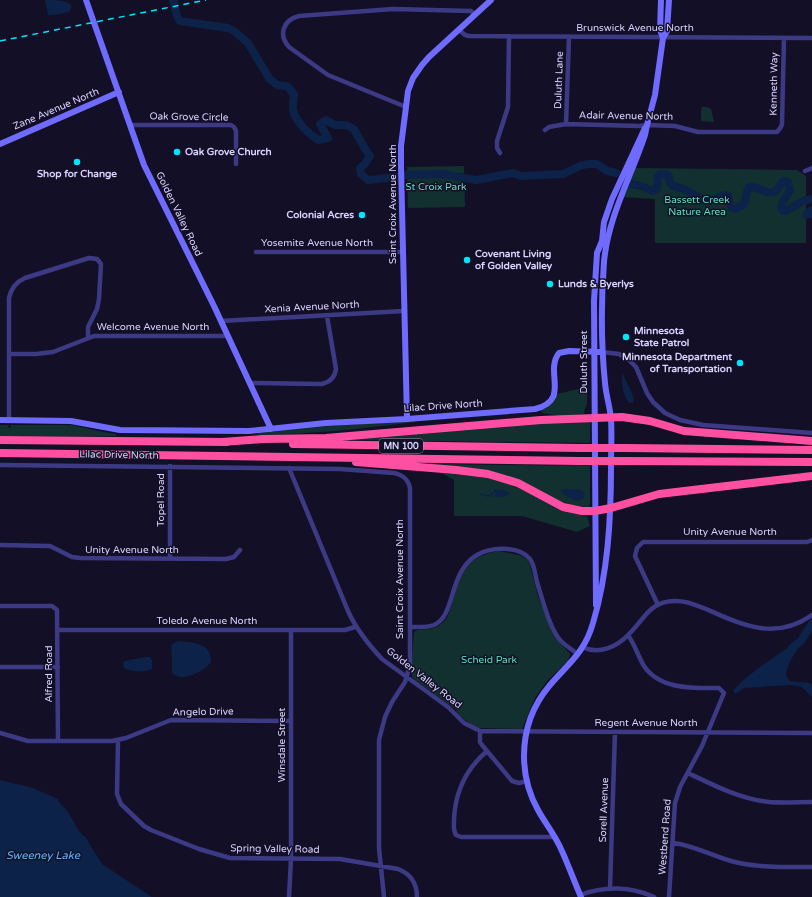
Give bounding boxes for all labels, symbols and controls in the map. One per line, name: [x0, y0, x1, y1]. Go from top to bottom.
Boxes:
street label: Brunswick Avenue North: [576, 22, 694, 34]
street label: Duluth Lane: [552, 51, 566, 109]
street label: Kenneth Way: [767, 52, 781, 116]
street label: Zane Avenue North: [11, 85, 101, 133]
street label: Adair Avenue North: [579, 109, 673, 123]
street label: Oak Grove Circle: [149, 110, 229, 124]
street label: Saint Croix Avenue North: [387, 144, 399, 264]
place label: Oak Grove Church: [185, 146, 272, 158]
marker: Oak Grove Church: [172, 147, 182, 157]
marker: Shop for Change: [72, 157, 82, 167]
place label: Shop for Change: [37, 168, 117, 180]
street label: Golden Valley Road: [153, 170, 205, 258]
park label: St Croix Park: [406, 181, 467, 193]
park label: Bassett Creek Nature Area: [664, 194, 730, 218]
place label: Colonial Acres: [286, 209, 354, 221]
marker: Colonial Acres: [357, 210, 367, 220]
street label: Yosemite Avenue North: [261, 237, 373, 249]
place label: Covenant Living of Golden Valley: [475, 248, 553, 272]
marker: Covenant Living of Golden Valley: [462, 255, 472, 265]
place label: Lunds & Byerlys: [558, 278, 634, 290]
marker: Lunds & Byerlys: [545, 279, 555, 289]
street label: Xenia Avenue North: [264, 299, 360, 315]
street label: Welcome Avenue North: [97, 321, 209, 333]
place label: Minnesota State Patrol: [634, 325, 689, 349]
street label: Duluth Street: [578, 330, 590, 394]
marker: Minnesota State Patrol: [621, 332, 631, 342]
place label: Minnesota Department of Transportation: [622, 351, 732, 375]
marker: Minnesota Department of Transportation: [735, 358, 745, 368]
street label: Lilac Drive North: [403, 397, 483, 415]
road number: MN 100: [379, 439, 423, 453]
street label: Lilac Drive North: [79, 448, 159, 462]
street label: Topel Road: [155, 473, 167, 527]
street label: Saint Croix Avenue North: [394, 519, 406, 639]
street label: Unity Avenue North: [683, 526, 777, 538]
street label: Unity Avenue North: [85, 544, 179, 556]
street label: Toledo Avenue North: [157, 615, 257, 627]
street label: Alfred Road: [43, 645, 55, 703]
street label: Golden Valley Road: [384, 645, 464, 711]
park label: Scheid Park: [461, 654, 518, 666]
street label: Angelo Drive: [172, 705, 234, 719]
street label: Winsdale Street: [276, 707, 288, 782]
street label: Regent Avenue North: [594, 717, 698, 729]
street label: Sorell Avenue: [597, 777, 611, 843]
street label: Westbend Road: [656, 799, 674, 875]
street label: Spring Valley Road: [230, 842, 320, 856]
water label: Sweeney Lake: [6, 849, 81, 862]

